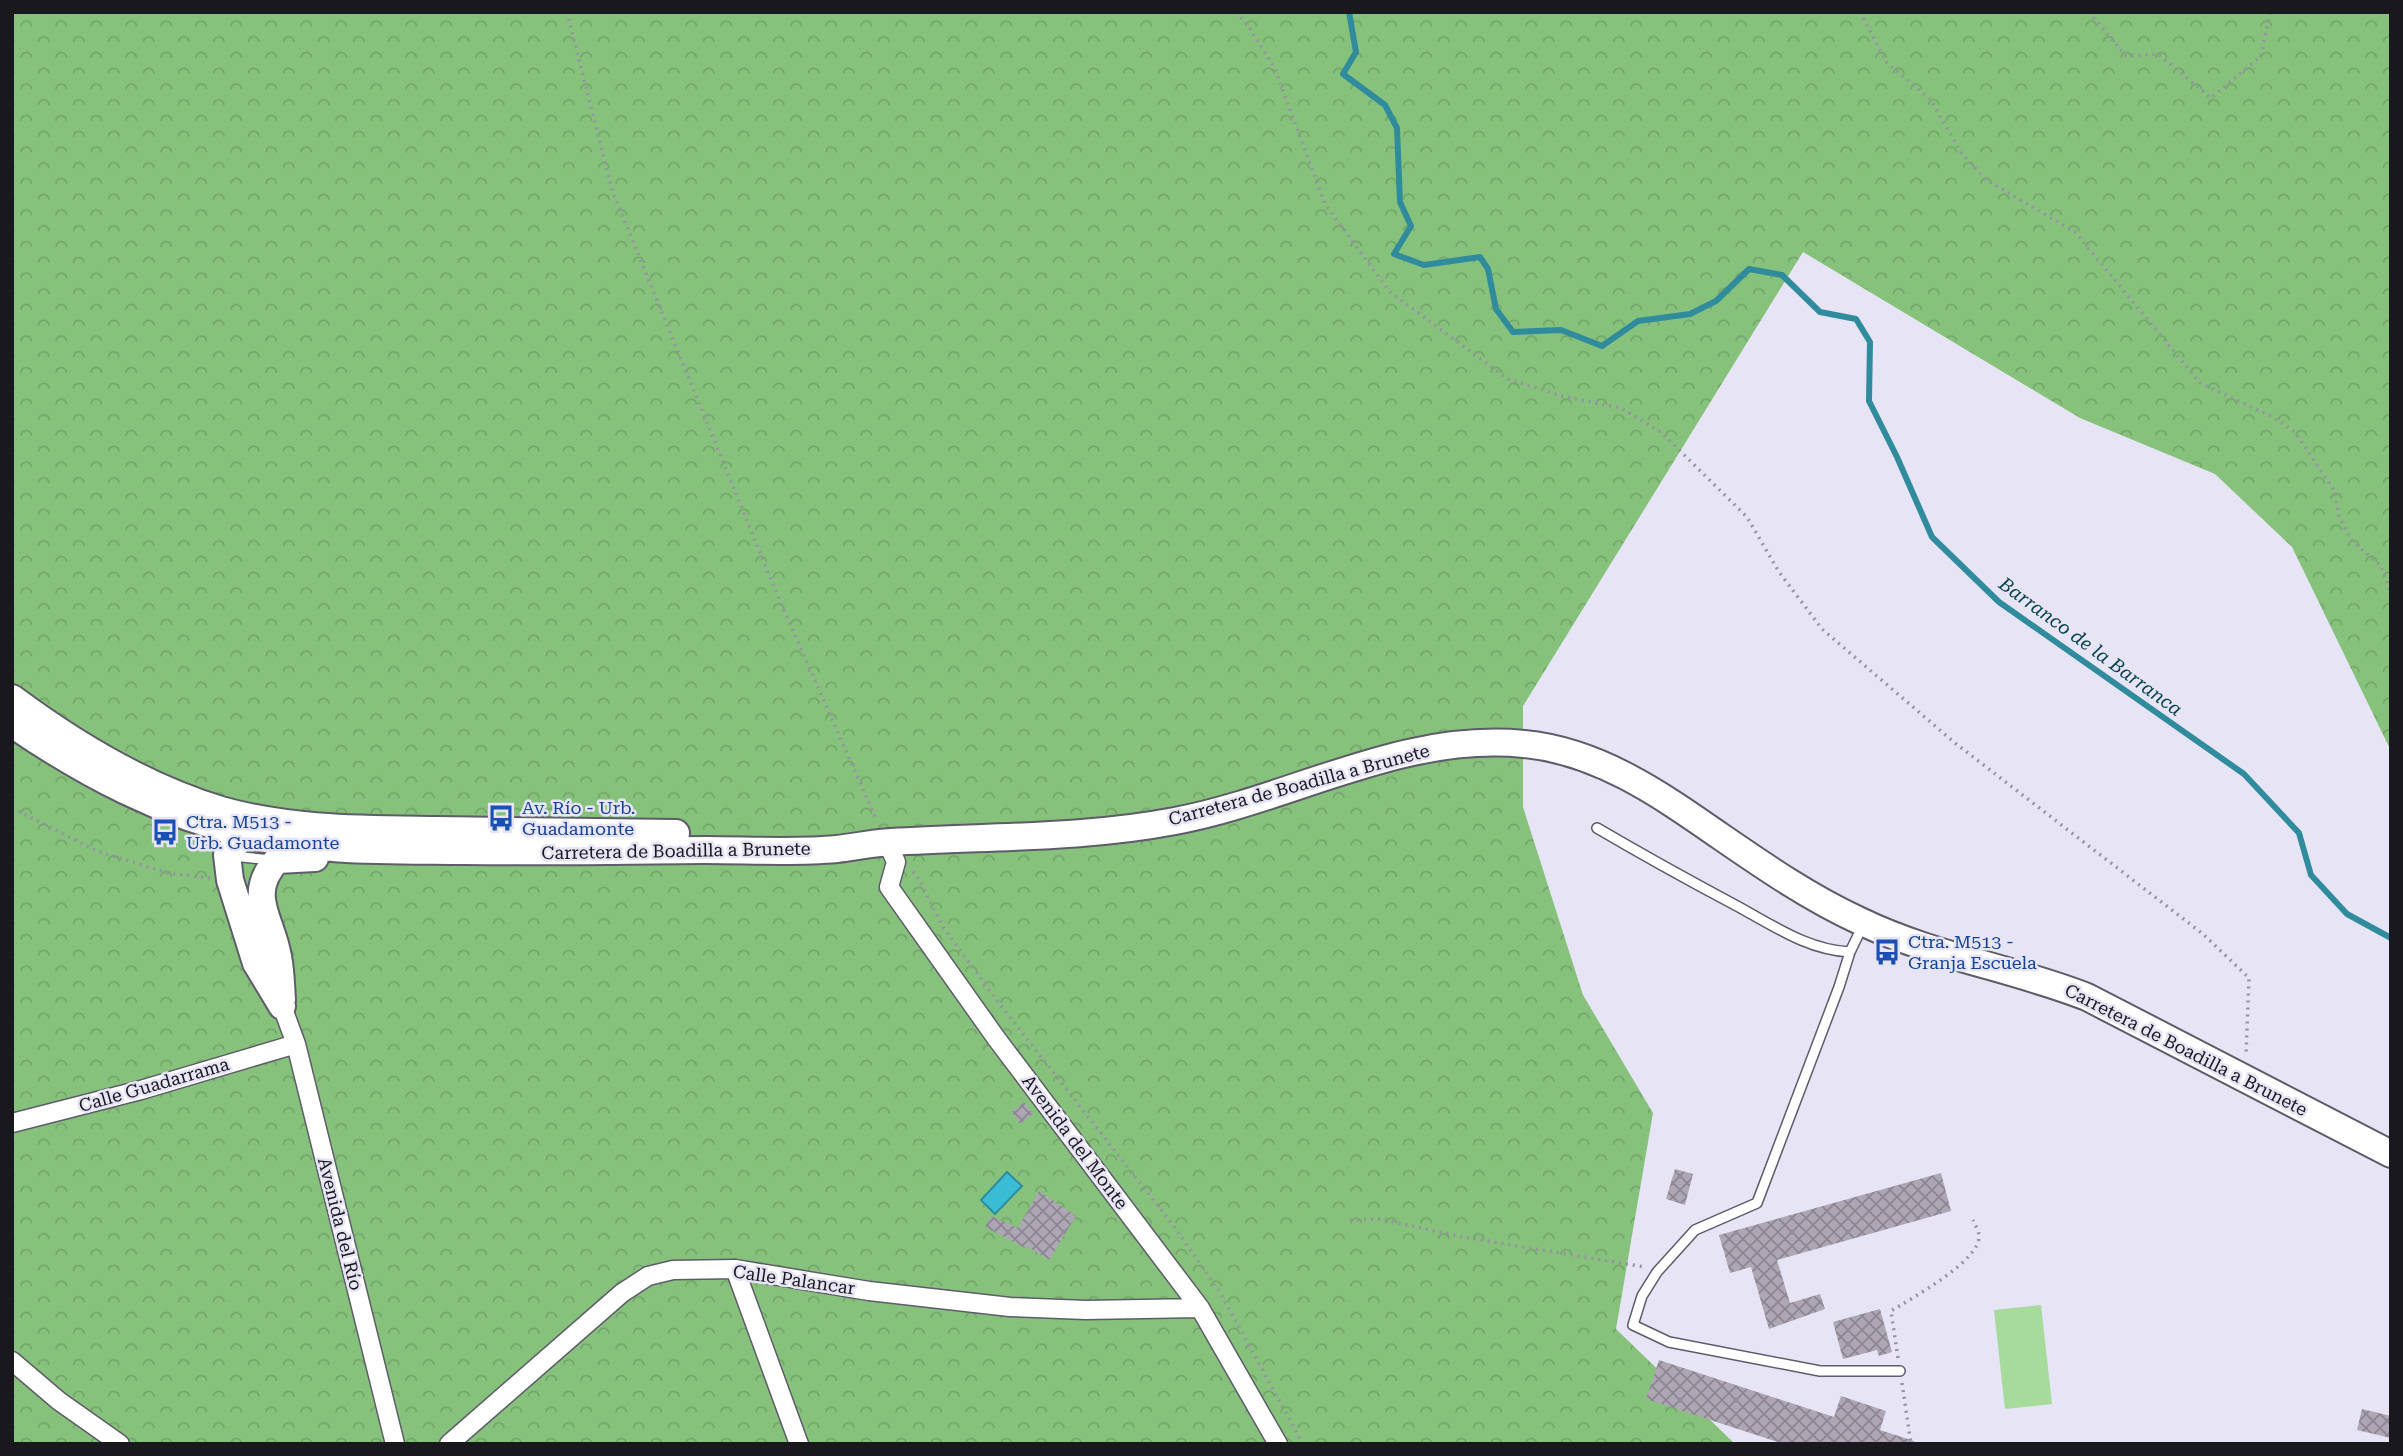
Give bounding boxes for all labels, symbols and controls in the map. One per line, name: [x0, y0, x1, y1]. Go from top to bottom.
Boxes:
water label: Barranco de la Barranca: [1994, 572, 2187, 721]
street label: Carretera de Boadilla a Brunete: [1166, 740, 1432, 830]
place label: Av. Río - Urb. Guadamonte: [522, 797, 635, 839]
bus stop icon: Av. Río - Urb. Guadamonte: [486, 803, 516, 833]
place label: Ctra. M513 - Urb. Guadamonte: [186, 811, 340, 853]
bus stop icon: Ctra. M513 - Urb. Guadamonte: [150, 817, 180, 847]
street label: Carretera de Boadilla a Brunete: [541, 838, 811, 863]
place label: Ctra. M513 - Granja Escuela: [1908, 931, 2037, 973]
bus stop icon: Ctra. M513 - Granja Escuela: [1872, 937, 1902, 967]
street label: Carretera de Boadilla a Brunete: [2062, 979, 2311, 1120]
street label: Calle Guadarrama: [76, 1053, 232, 1116]
street label: Avenida del Monte: [1018, 1070, 1133, 1213]
street label: Avenida del Río: [314, 1155, 367, 1292]
street label: Calle Palancar: [732, 1261, 857, 1298]

